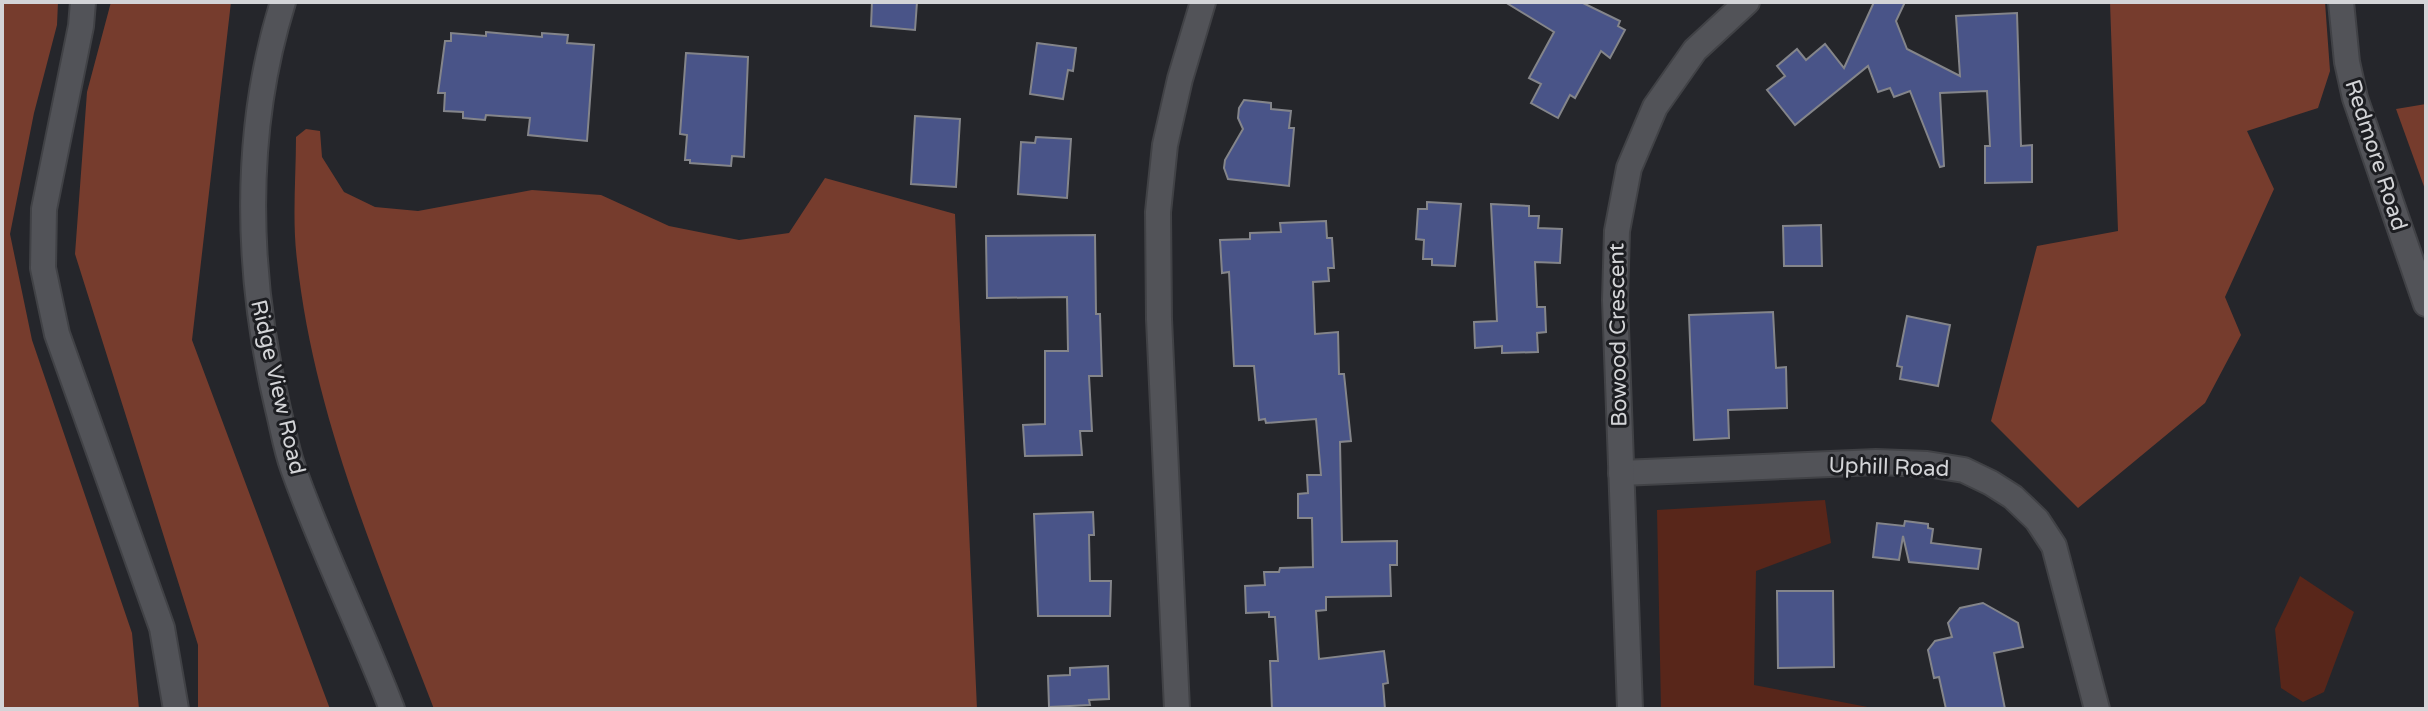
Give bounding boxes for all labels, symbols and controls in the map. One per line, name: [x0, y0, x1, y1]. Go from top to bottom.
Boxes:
street label: Redmore Road: [2339, 76, 2413, 234]
street label: Bowood Crescent: [1603, 243, 1633, 427]
street label: Ridge View Road: [245, 297, 311, 477]
street label: Uphill Road: [1828, 452, 1950, 482]

